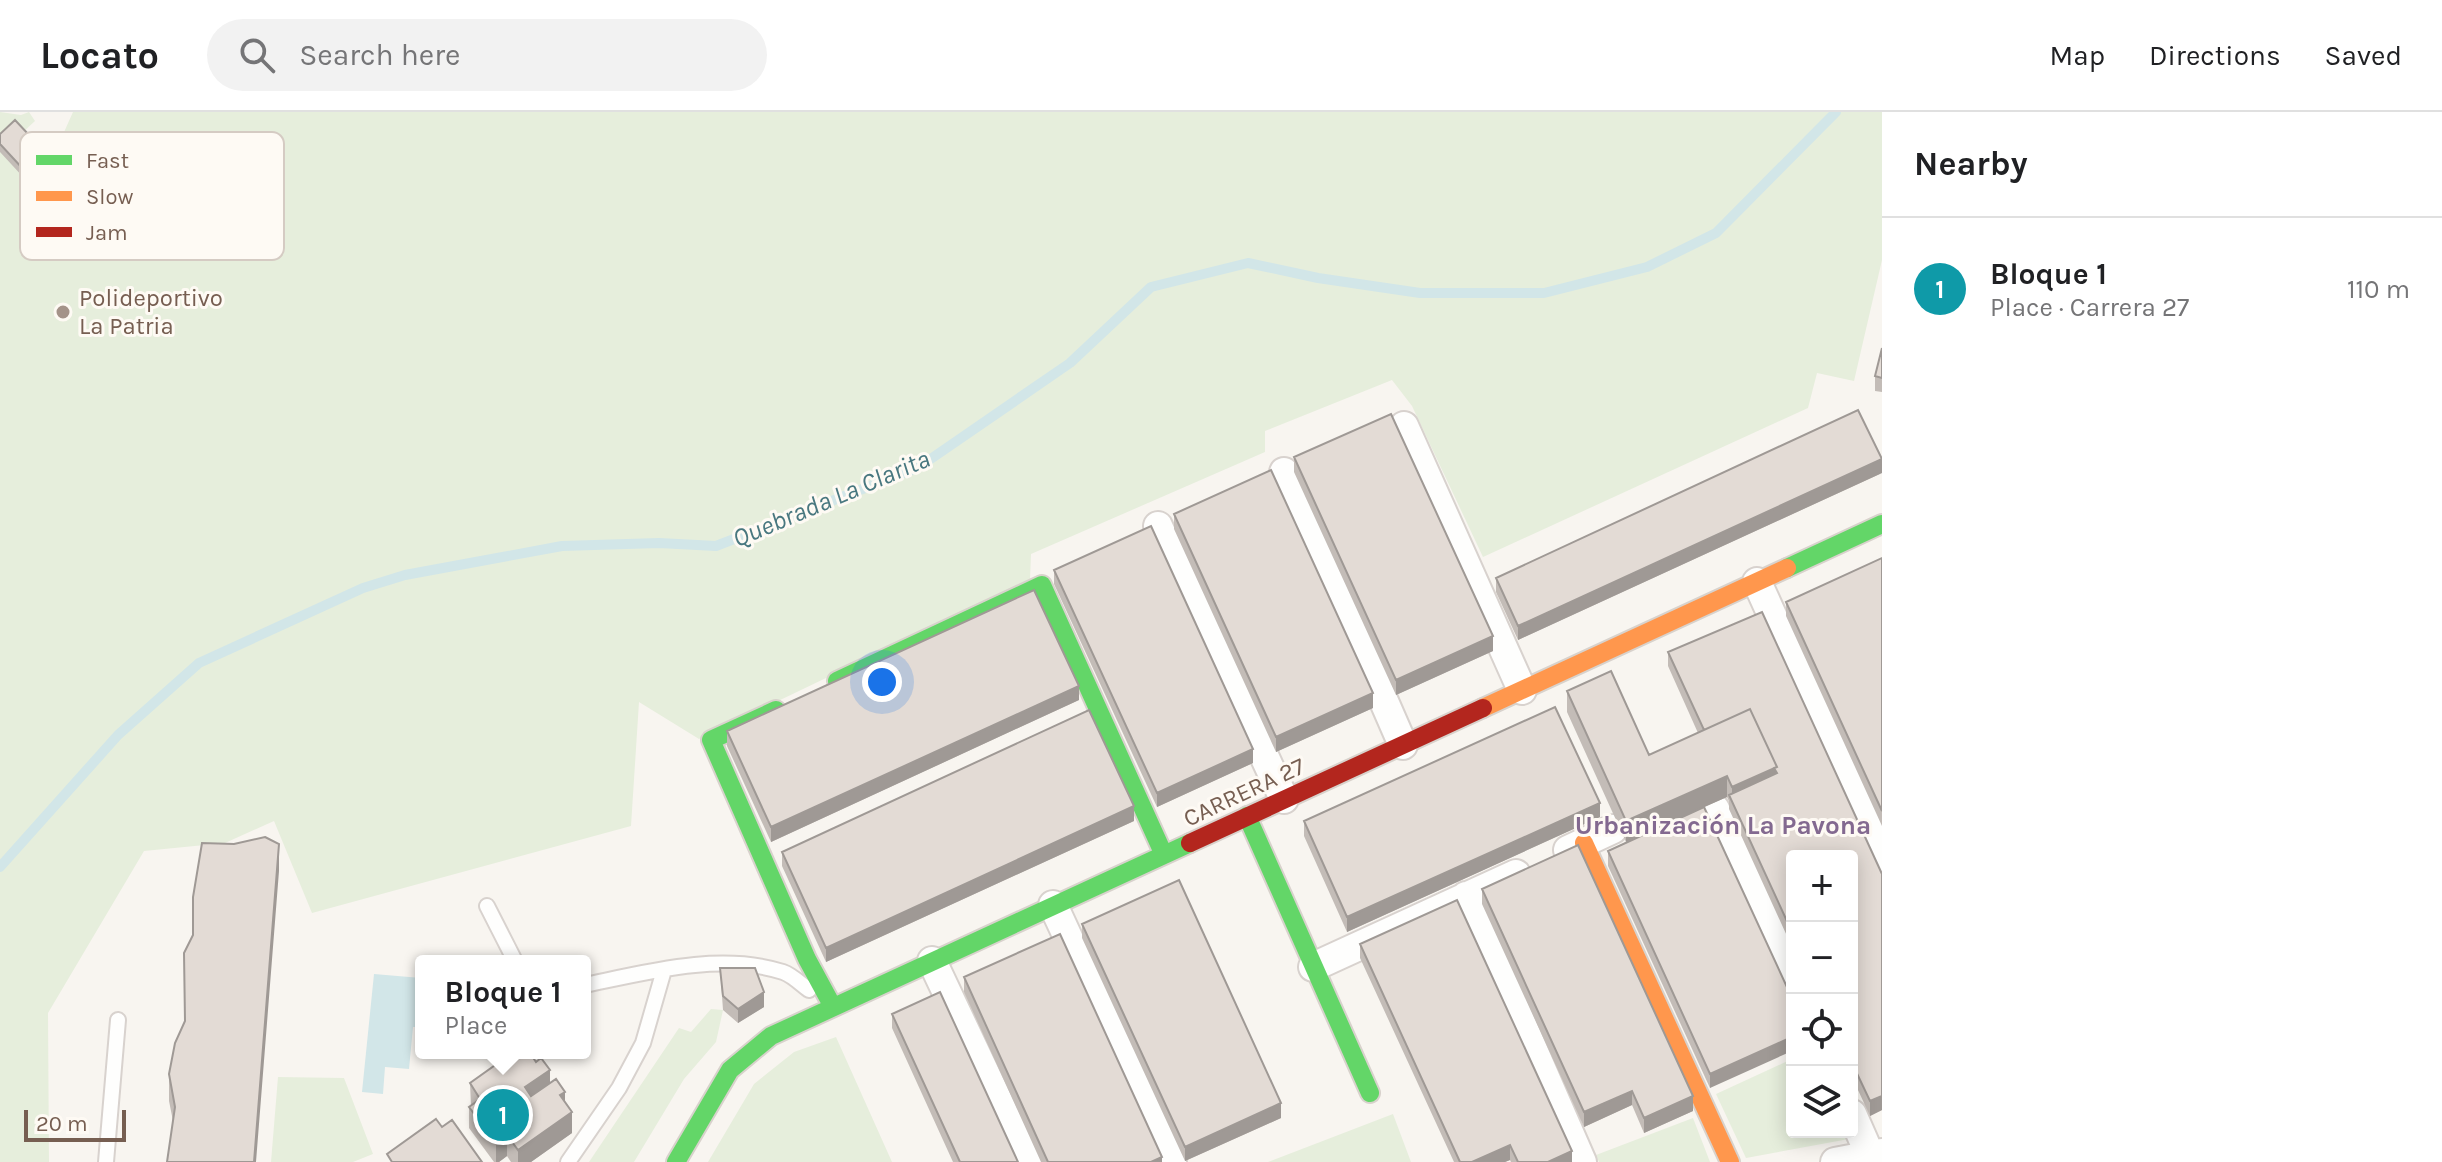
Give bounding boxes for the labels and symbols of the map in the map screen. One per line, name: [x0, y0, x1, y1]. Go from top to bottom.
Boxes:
legend: [20, 132, 284, 260]
text: Fast: [86, 148, 129, 174]
text: Slow: [86, 184, 133, 210]
text: Jam: [86, 220, 128, 246]
place label: Polideportivo La Patria: [79, 284, 223, 340]
marker: Polideportivo La Patria: [54, 303, 72, 321]
water label: Quebrada La Clarita: [728, 443, 934, 554]
your location: [862, 662, 902, 702]
street label: CARRERA 27: [1179, 752, 1309, 832]
district label: Urbanización La Pavona: [1575, 810, 1871, 841]
pin: 1: [477, 1085, 529, 1145]
scale bar: [24, 1106, 126, 1142]

